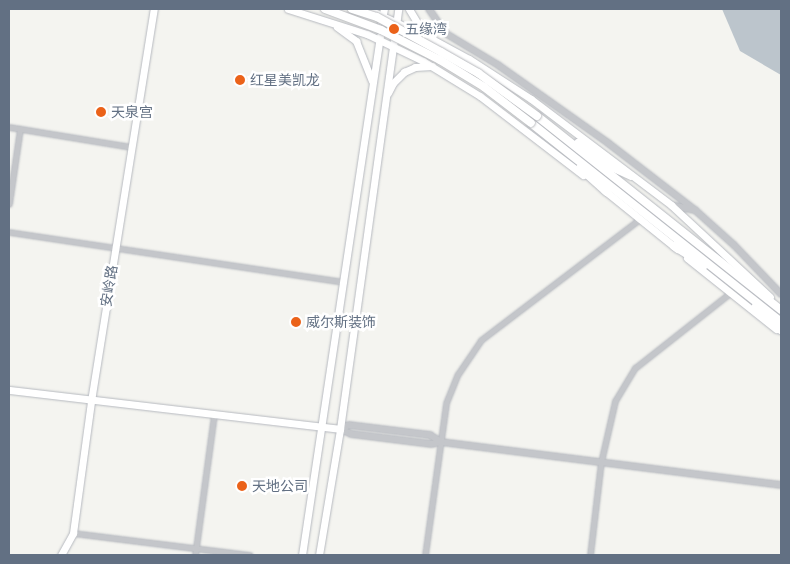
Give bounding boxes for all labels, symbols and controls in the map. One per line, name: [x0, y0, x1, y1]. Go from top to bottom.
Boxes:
place label: 五缘湾: [405, 21, 447, 37]
marker: 五缘湾: [387, 22, 401, 36]
place label: 红星美凯龙: [250, 72, 320, 88]
marker: 红星美凯龙: [234, 74, 246, 86]
place label: 天泉宫: [111, 104, 153, 120]
marker: 天泉宫: [95, 106, 107, 118]
street label: 安岭路: [97, 264, 121, 308]
place label: 威尔斯装饰: [306, 314, 376, 330]
marker: 威尔斯装饰: [290, 316, 302, 328]
place label: 天地公司: [252, 478, 308, 494]
marker: 天地公司: [236, 480, 248, 492]

